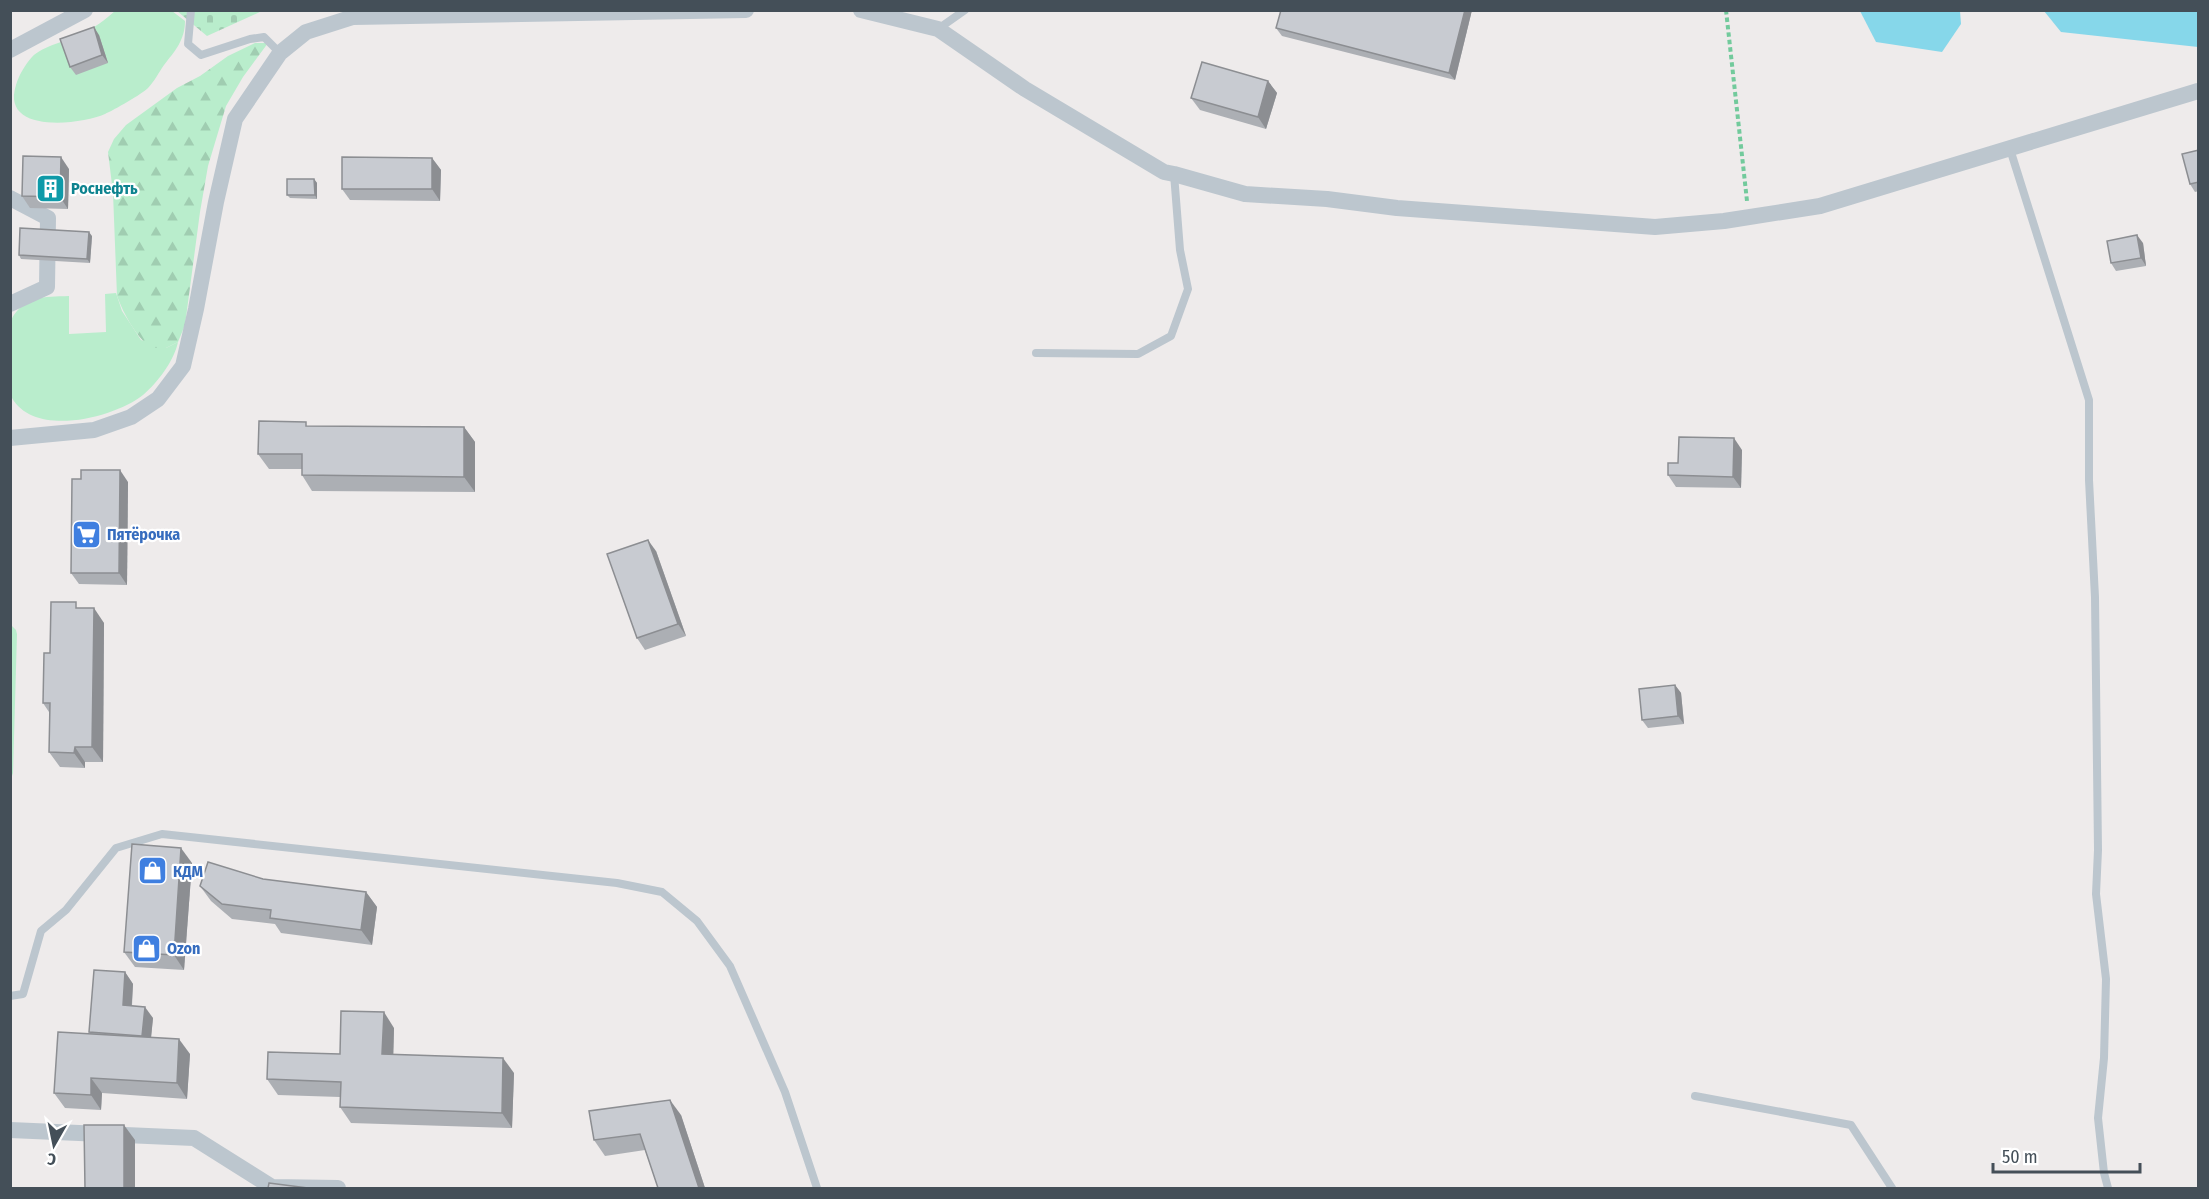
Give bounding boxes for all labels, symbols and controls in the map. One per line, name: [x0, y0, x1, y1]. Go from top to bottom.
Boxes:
building icon: Роснефть: [34, 172, 66, 204]
place label: Роснефть: [71, 179, 138, 198]
supermarket icon: Пятёрочка: [70, 518, 102, 550]
place label: Пятёрочка: [107, 525, 180, 544]
shop icon: КДМ: [136, 855, 168, 887]
place label: КДМ: [173, 862, 203, 881]
shop icon: Ozon: [130, 932, 162, 964]
place label: Ozon: [167, 939, 200, 958]
north arrow: [24, 1115, 84, 1175]
scale bar: [1993, 1136, 2140, 1174]
text: 50 m: [2002, 1146, 2038, 1168]
text: С: [46, 1149, 57, 1169]

